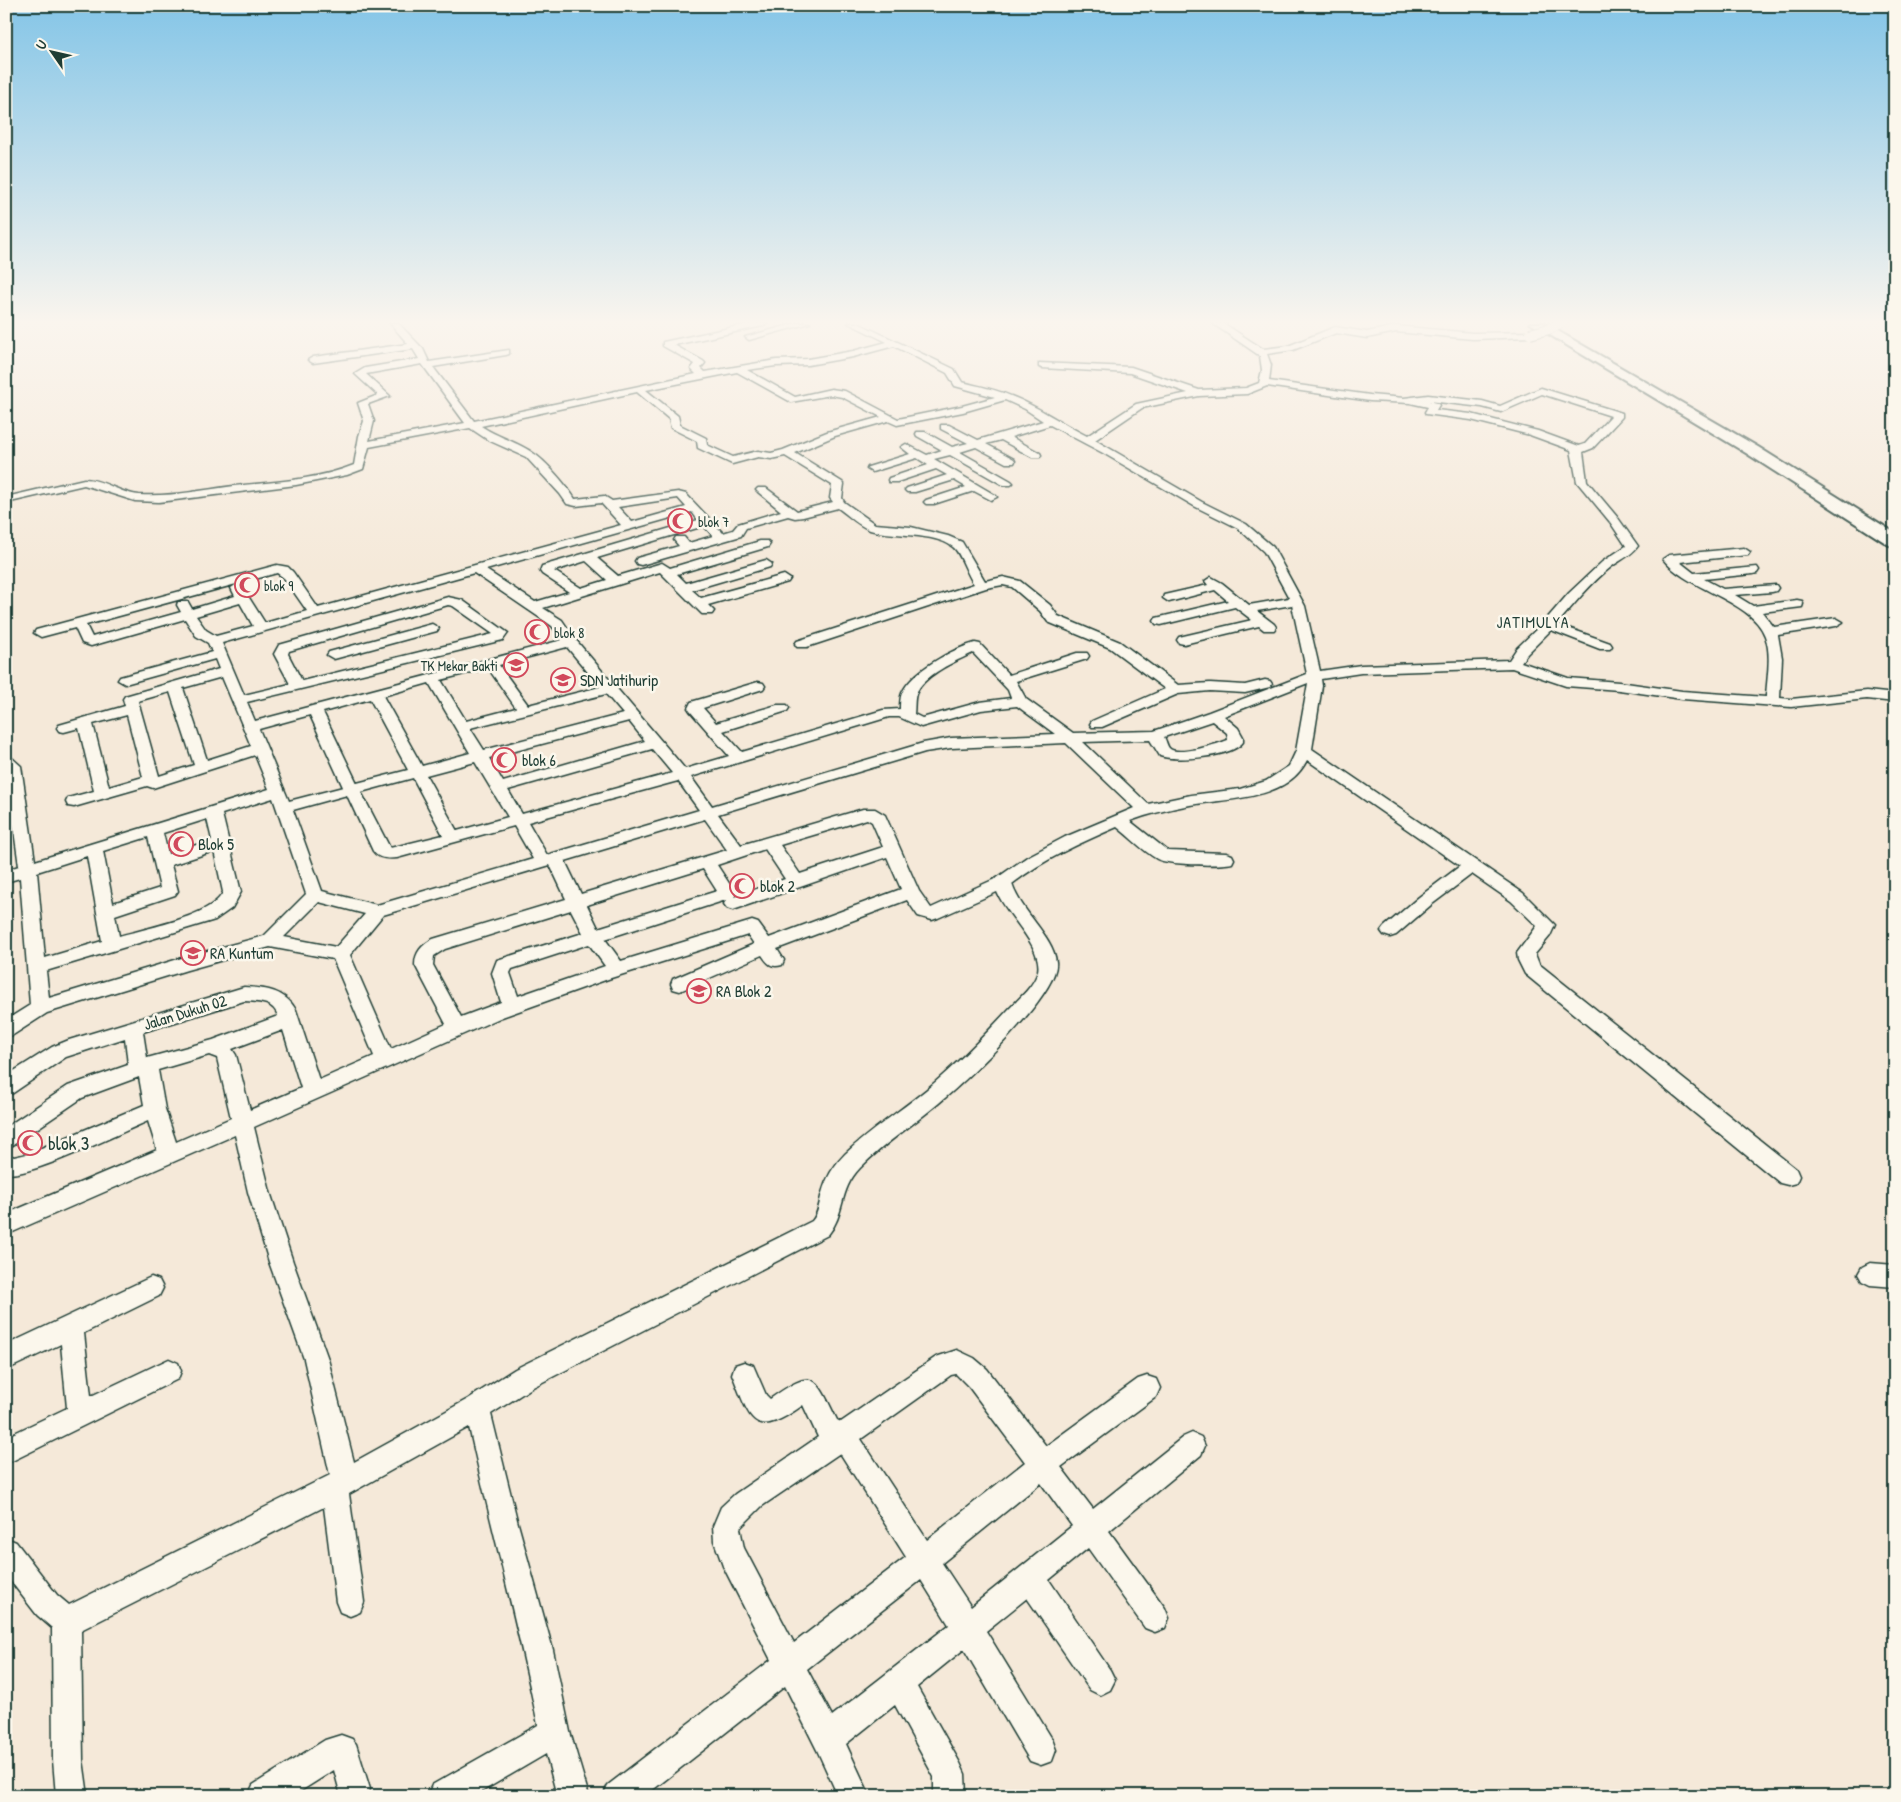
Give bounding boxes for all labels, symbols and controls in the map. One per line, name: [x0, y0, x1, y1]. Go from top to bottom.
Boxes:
north arrow: [28, 28, 78, 78]
text: U: [31, 36, 51, 53]
mosque icon: blok 7: [667, 508, 693, 534]
place label: blok 7: [698, 512, 729, 531]
mosque icon: blok 9: [234, 572, 260, 598]
place label: blok 9: [264, 576, 293, 595]
district label: JATIMULYA: [1496, 611, 1570, 633]
mosque icon: blok 8: [524, 619, 550, 645]
place label: blok 8: [554, 623, 584, 642]
school or university icon: TK Mekar Bakti: [503, 652, 529, 678]
place label: TK Mekar Bakti: [421, 656, 498, 675]
school or university icon: SDN Jatihurip: [550, 667, 576, 693]
place label: SDN Jatihurip: [580, 669, 658, 691]
mosque icon: blok 6: [491, 747, 517, 773]
place label: blok 6: [522, 749, 556, 771]
mosque icon: Blok 5: [168, 831, 194, 857]
place label: Blok 5: [198, 833, 234, 855]
mosque icon: blok 2: [729, 873, 755, 899]
place label: blok 2: [760, 875, 796, 897]
school or university icon: RA Kuntum: [180, 940, 206, 966]
place label: RA Kuntum: [210, 942, 274, 964]
school or university icon: RA Blok 2: [686, 978, 712, 1004]
place label: RA Blok 2: [716, 980, 772, 1002]
street label: Jalan Dukuh 02: [141, 989, 230, 1035]
mosque icon: blok 3: [17, 1130, 43, 1156]
place label: blok 3: [48, 1130, 89, 1156]

